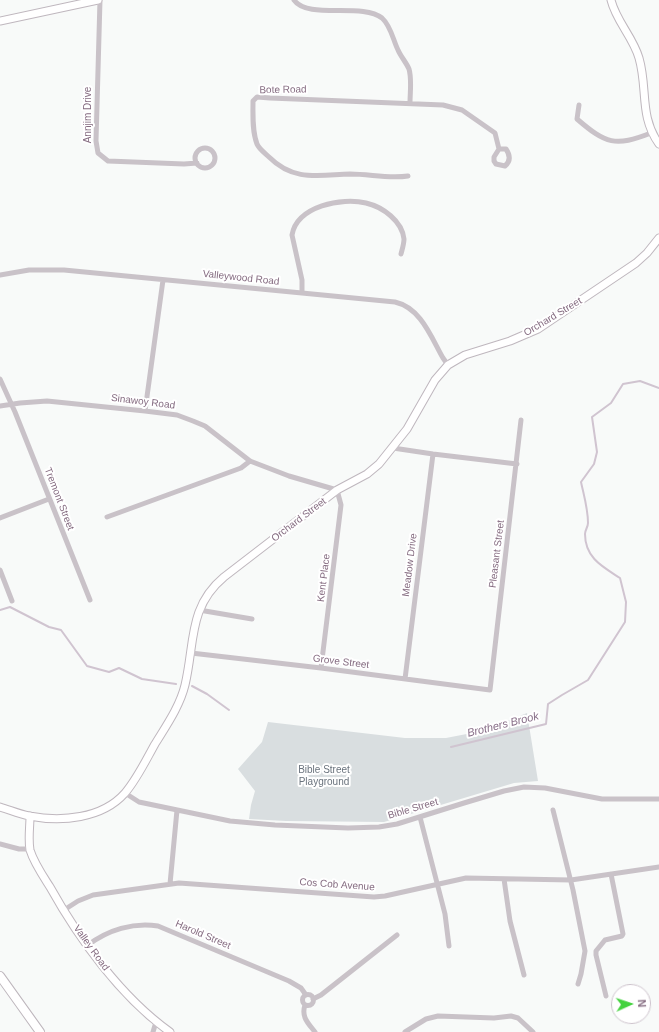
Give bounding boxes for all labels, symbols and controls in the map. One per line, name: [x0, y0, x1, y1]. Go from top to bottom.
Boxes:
street label: Bote Road: [259, 84, 307, 96]
street label: Annjim Drive: [82, 87, 94, 143]
street label: Valleywood Road: [202, 268, 280, 288]
street label: Orchard Street: [522, 295, 584, 339]
street label: Sinawoy Road: [110, 392, 176, 412]
street label: Tremont Street: [42, 466, 76, 532]
street label: Orchard Street: [269, 495, 329, 545]
street label: Pleasant Street: [487, 519, 507, 589]
street label: Meadow Drive: [400, 533, 420, 597]
street label: Kent Place: [315, 553, 333, 603]
street label: Grove Street: [312, 653, 370, 671]
water label: Brothers Brook: [466, 710, 540, 740]
park label: Bible Street Playground: [298, 764, 350, 788]
street label: Bible Street: [387, 796, 439, 822]
street label: Cos Cob Avenue: [299, 876, 375, 894]
street label: Harold Street: [174, 918, 232, 952]
street label: Valley Road: [71, 923, 111, 973]
north arrow: [611, 984, 651, 1024]
text: N: [636, 999, 648, 1008]

